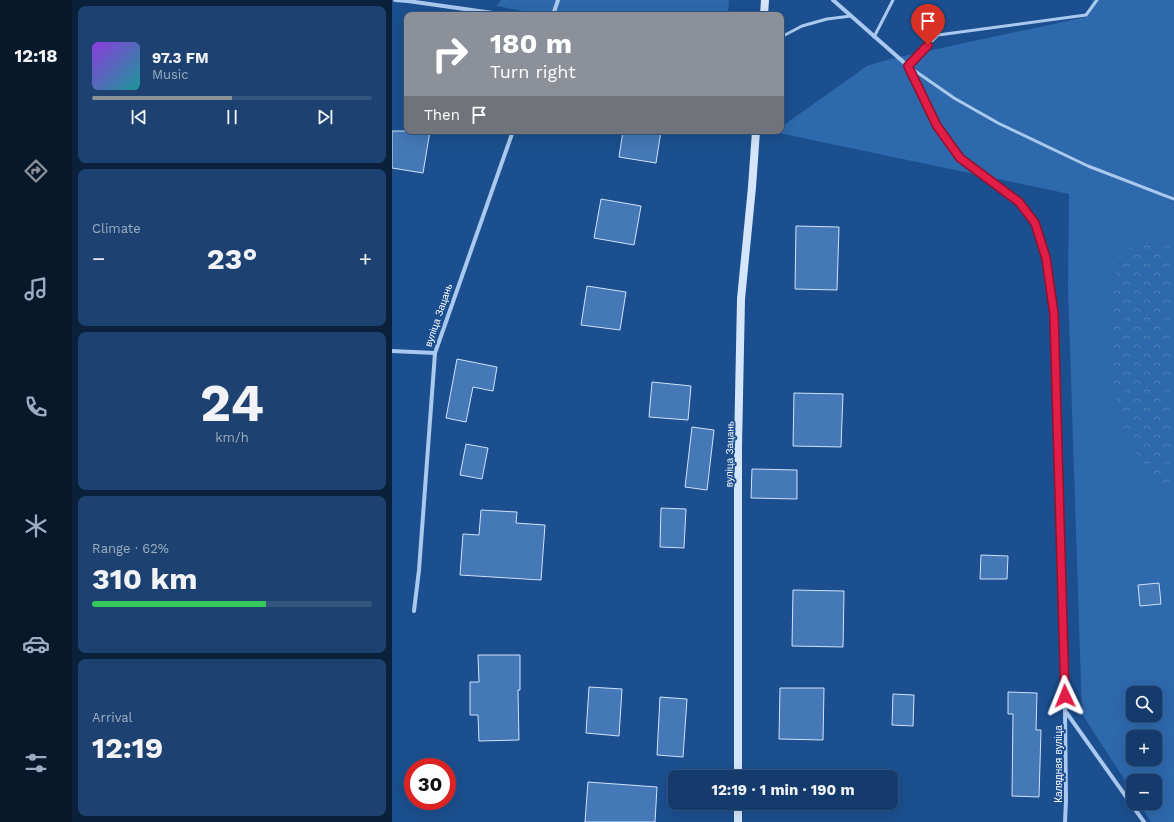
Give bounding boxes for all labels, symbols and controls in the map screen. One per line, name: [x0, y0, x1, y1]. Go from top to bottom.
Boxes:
pin: [911, 4, 945, 45]
icon: arrive: [917, 10, 939, 32]
text: 180 m: [490, 27, 572, 60]
icon: right: [424, 28, 476, 80]
text: 12:18: [15, 45, 57, 66]
text: 97.3 FM: [152, 49, 209, 67]
text: Turn right: [490, 61, 576, 82]
text: Music: [152, 67, 189, 82]
icon: arrive: [468, 104, 490, 126]
icon: previous: [128, 106, 150, 128]
icon: pause: [221, 106, 243, 128]
icon: next: [314, 106, 336, 128]
text: Then: [424, 106, 460, 124]
icon: directions: [22, 157, 50, 185]
text: Climate: [92, 221, 141, 236]
text: 23°: [207, 241, 257, 276]
text: −: [92, 246, 105, 271]
text: +: [359, 246, 372, 271]
icon: music: [22, 275, 50, 303]
street label: вуліца Зацань: [422, 282, 454, 348]
text: 24: [200, 373, 264, 434]
icon: phone: [22, 393, 50, 421]
street label: вуліца Зацань: [723, 421, 736, 487]
text: km/h: [215, 430, 249, 445]
icon: climate: [22, 512, 50, 540]
text: Range · 62%: [92, 541, 169, 556]
text: 310 km: [92, 561, 198, 596]
icon: car: [22, 630, 50, 658]
position arrow: [1044, 675, 1086, 717]
map controls: [1126, 686, 1162, 810]
button: search: [1126, 686, 1162, 722]
text: Arrival: [92, 710, 133, 725]
street label: Калядная вуліца: [1053, 725, 1064, 803]
text: 12:19: [92, 730, 163, 765]
button: +: [1126, 730, 1162, 766]
icon: filters: [22, 749, 50, 777]
speed limit sign: 30: [404, 758, 456, 810]
button: −: [1126, 774, 1162, 810]
text: 12:19 · 1 min · 190 m: [711, 781, 855, 799]

